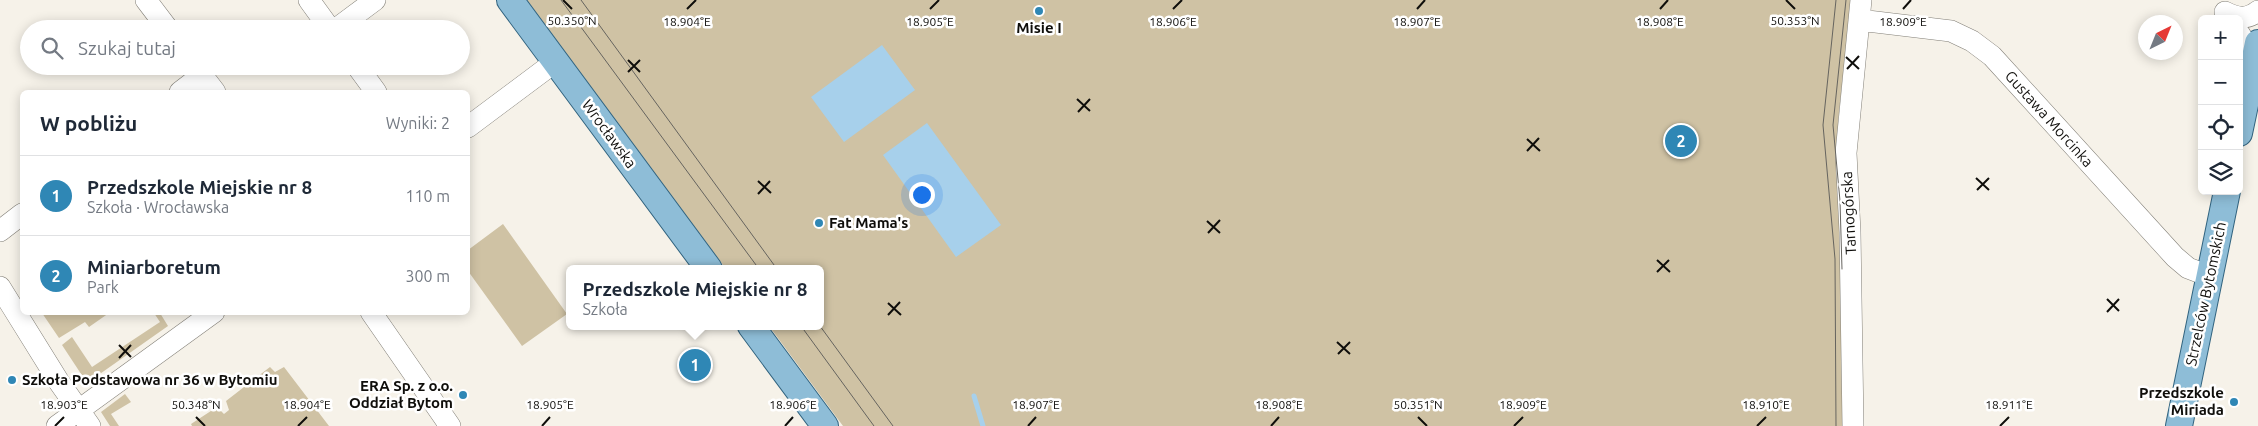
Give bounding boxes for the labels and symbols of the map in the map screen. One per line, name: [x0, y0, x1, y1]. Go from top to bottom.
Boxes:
marker: Misie I: [1033, 5, 1045, 17]
text: 50.350°N: [547, 14, 597, 27]
text: 50.353°N: [1770, 14, 1820, 27]
text: 18.904°E: [663, 15, 711, 28]
text: 18.905°E: [906, 15, 954, 28]
text: 18.906°E: [1149, 15, 1197, 28]
text: 18.907°E: [1393, 15, 1441, 28]
text: 18.908°E: [1636, 15, 1684, 28]
text: 18.909°E: [1879, 15, 1927, 28]
north arrow: [2138, 15, 2183, 60]
place label: Misie I: [1016, 19, 1062, 36]
street label: Gustawa Morcinka: [2002, 67, 2097, 170]
street label: Wrocławska: [579, 96, 640, 171]
pin: 2: [1665, 122, 1697, 160]
street label: Tarnogórska: [1838, 171, 1859, 255]
your location: [909, 182, 935, 208]
place label: Fat Mama's: [829, 214, 908, 231]
marker: Fat Mama's: [813, 217, 825, 229]
street label: Strzelców Bytomskich: [2182, 220, 2229, 367]
pin: 1: [679, 346, 711, 384]
place label: Szkoła Podstawowa nr 36 w Bytomiu: [22, 371, 277, 388]
marker: Szkoła Podstawowa nr 36 w Bytomiu: [6, 374, 18, 386]
place label: ERA Sp. z o.o. Oddział Bytom: [349, 377, 453, 411]
place label: Przedszkole Miriada: [2139, 384, 2224, 418]
marker: ERA Sp. z o.o. Oddział Bytom: [457, 389, 469, 401]
marker: Przedszkole Miriada: [2228, 396, 2240, 408]
text: 18.903°E: [40, 398, 88, 411]
text: 50.348°N: [171, 398, 221, 411]
text: 18.904°E: [283, 398, 331, 411]
text: 18.905°E: [526, 398, 574, 411]
text: 18.906°E: [769, 398, 817, 411]
text: 18.907°E: [1012, 398, 1060, 411]
text: 18.908°E: [1255, 398, 1303, 411]
text: 50.351°N: [1393, 398, 1443, 411]
text: 18.909°E: [1499, 398, 1547, 411]
text: 18.910°E: [1742, 398, 1790, 411]
text: 18.911°E: [1985, 398, 2033, 411]

